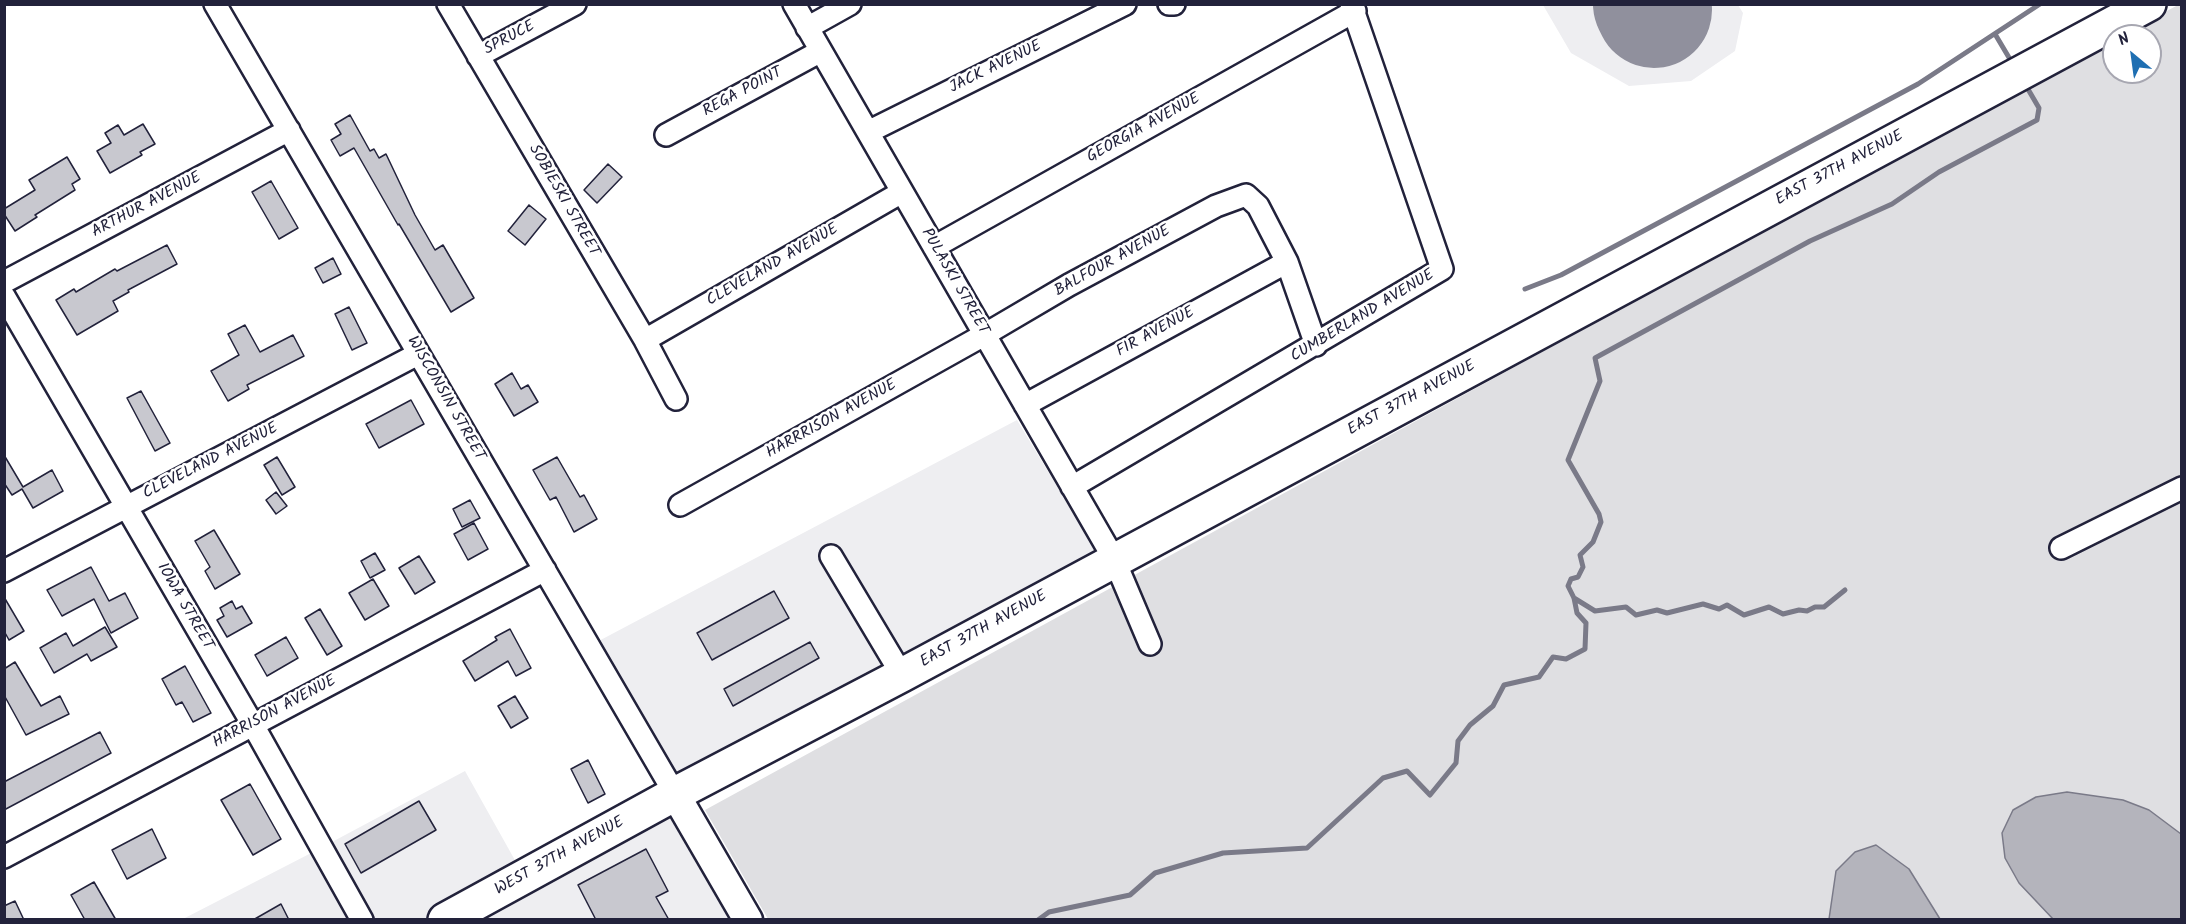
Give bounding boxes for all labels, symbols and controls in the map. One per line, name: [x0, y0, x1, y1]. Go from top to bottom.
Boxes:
street label: SPRUCE: [481, 18, 539, 60]
north arrow: [2102, 24, 2162, 84]
text: N: [2114, 26, 2134, 53]
street label: JACK AVENUE: [947, 37, 1045, 99]
street label: REGA POINT: [700, 64, 786, 122]
street label: GEORGIA AVENUE: [1084, 90, 1204, 168]
street label: EAST 37TH AVENUE: [1773, 127, 1907, 211]
street label: SOBIESKI STREET: [523, 142, 603, 260]
street label: ARTHUR AVENUE: [89, 169, 205, 243]
street label: CLEVELAND AVENUE: [704, 220, 842, 312]
street label: BALFOUR AVENUE: [1052, 222, 1174, 302]
street label: PULASKI STREET: [916, 225, 992, 339]
street label: CUMBERLAND AVENUE: [1288, 267, 1438, 367]
street label: FIR AVENUE: [1114, 304, 1198, 362]
street label: WISCONSIN STREET: [402, 333, 488, 465]
street label: EAST 37TH AVENUE: [1345, 357, 1479, 441]
street label: HARRRISON AVENUE: [763, 376, 901, 464]
street label: CLEVELAND AVENUE: [140, 420, 282, 504]
street label: IOWA STREET: [151, 560, 217, 654]
street label: EAST 37TH AVENUE: [917, 587, 1051, 673]
street label: HARRISON AVENUE: [210, 672, 340, 754]
street label: WEST 37TH AVENUE: [492, 813, 628, 901]

